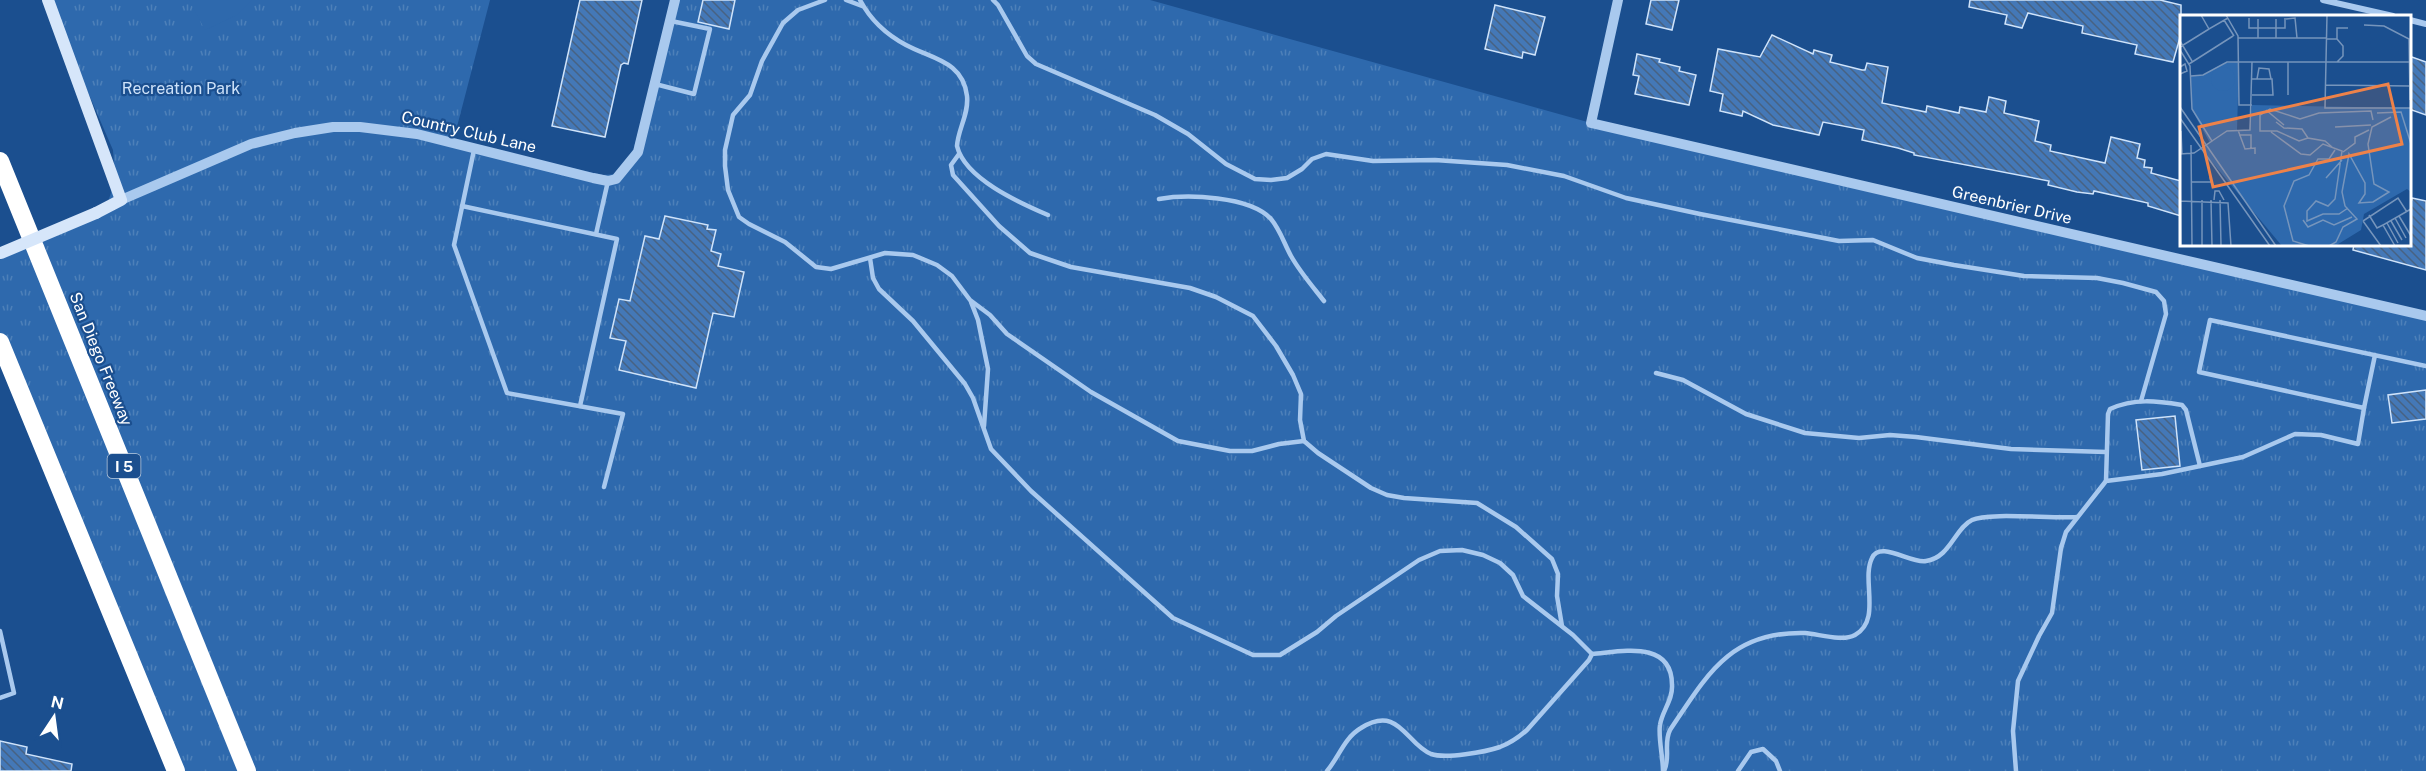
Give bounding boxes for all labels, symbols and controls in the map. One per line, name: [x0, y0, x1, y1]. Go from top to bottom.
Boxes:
inset map: [2180, 15, 2411, 246]
park label: Recreation Park: [122, 79, 240, 98]
street label: Country Club Lane: [400, 107, 538, 157]
street label: Greenbrier Drive: [1950, 182, 2074, 228]
street label: San Diego Freeway: [66, 289, 137, 429]
road number: I 5: [108, 454, 140, 478]
north arrow: [24, 687, 84, 747]
text: N: [49, 692, 65, 714]

